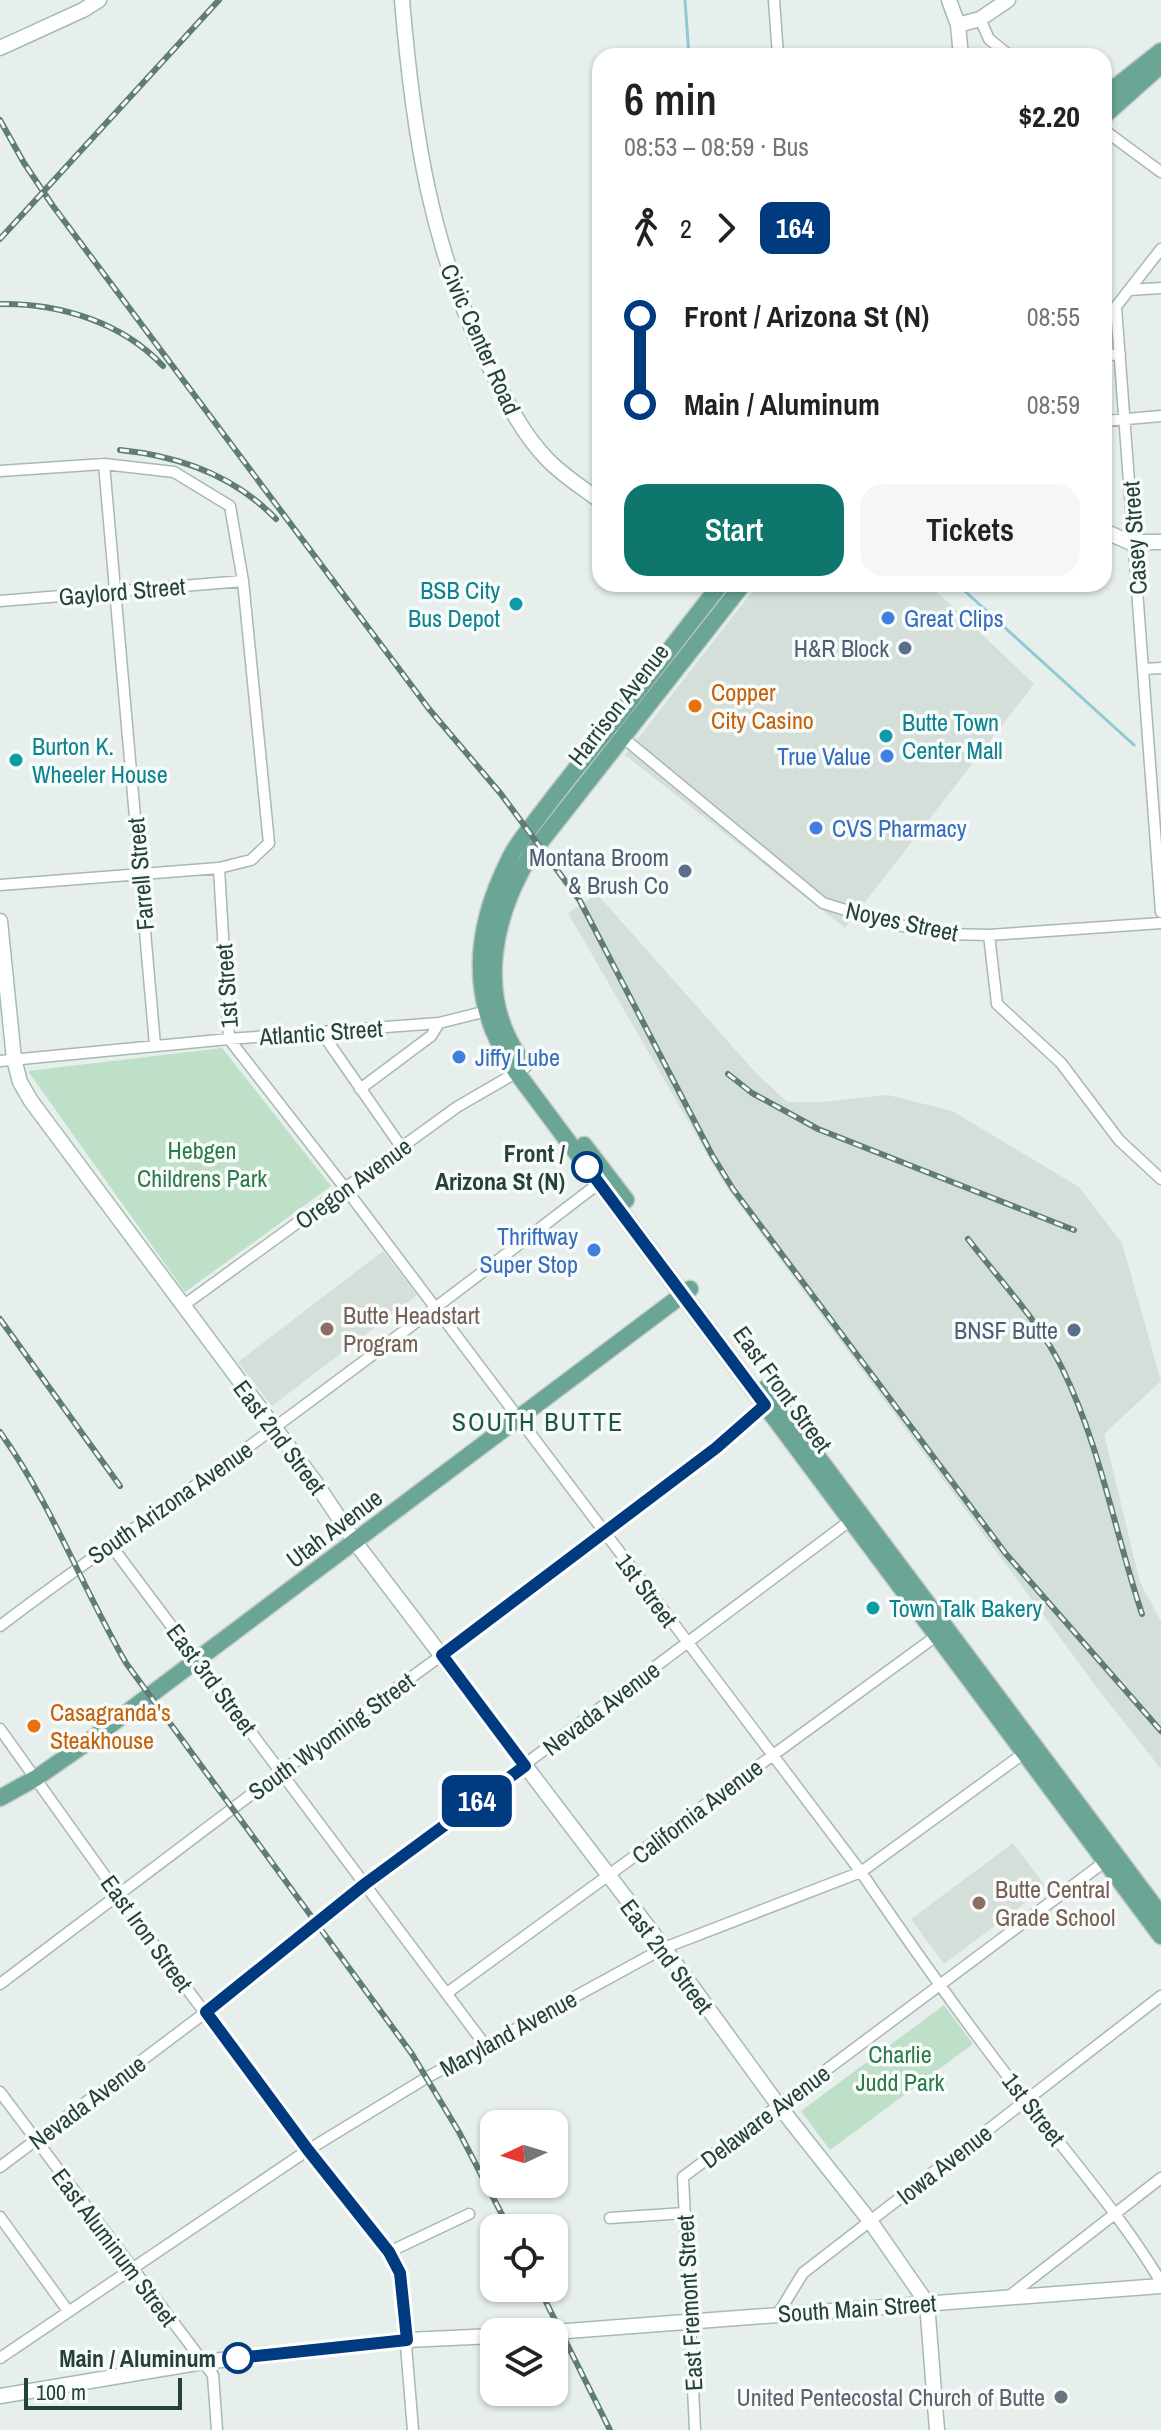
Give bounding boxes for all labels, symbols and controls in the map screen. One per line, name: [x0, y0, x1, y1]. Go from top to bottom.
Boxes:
text: 6 min: [624, 69, 717, 129]
text: $2.20: [1018, 96, 1080, 136]
text: 08:53 – 08:59 · Bus: [624, 129, 809, 164]
icon: walk: [624, 206, 668, 250]
icon: forward: [704, 206, 748, 250]
text: 164: [776, 209, 814, 247]
text: 2: [680, 211, 692, 246]
street label: Civic Center Road: [433, 259, 529, 419]
text: Front / Arizona St (N): [684, 296, 929, 336]
text: 08:55: [1027, 299, 1080, 334]
text: Main / Aluminum: [684, 384, 880, 424]
text: 08:59: [1027, 387, 1080, 422]
street label: Casey Street: [1114, 480, 1154, 596]
button: Start: [624, 484, 844, 576]
button: Tickets: [860, 484, 1080, 576]
street label: Gaylord Street: [57, 569, 187, 612]
place label: BSB City Bus Depot: [408, 574, 501, 634]
marker: BSB City Bus Depot: [507, 595, 525, 613]
place label: Great Clips: [904, 602, 1004, 634]
marker: Great Clips: [879, 609, 897, 627]
place label: H&R Block: [794, 632, 889, 664]
street label: Harrison Avenue: [560, 637, 676, 771]
marker: H&R Block: [896, 639, 914, 657]
place label: Copper City Casino: [711, 676, 814, 736]
marker: Copper City Casino: [686, 697, 704, 715]
place label: Butte Town Center Mall: [902, 706, 1003, 766]
marker: Butte Town Center Mall: [877, 727, 895, 745]
place label: Burton K. Wheeler House: [32, 730, 168, 790]
place label: True Value: [777, 740, 871, 772]
marker: True Value: [878, 747, 896, 765]
marker: Burton K. Wheeler House: [7, 751, 25, 769]
place label: CVS Pharmacy: [832, 812, 967, 844]
street label: Farrell Street: [119, 816, 161, 932]
marker: CVS Pharmacy: [807, 819, 825, 837]
place label: Montana Broom & Brush Co: [529, 841, 669, 901]
marker: Montana Broom & Brush Co: [676, 862, 694, 880]
street label: Noyes Street: [843, 894, 961, 949]
street label: 1st Street: [207, 942, 245, 1029]
street label: Atlantic Street: [257, 1012, 384, 1052]
place label: Jiffy Lube: [475, 1041, 560, 1073]
marker: Jiffy Lube: [450, 1048, 468, 1066]
street label: Oregon Avenue: [288, 1130, 418, 1236]
park label: Hebgen Childrens Park: [137, 1134, 267, 1194]
place label: Front / Arizona St (N): [435, 1137, 566, 1197]
marker: Front / Arizona St (N): [572, 1152, 602, 1182]
place label: Thriftway Super Stop: [480, 1220, 578, 1280]
marker: Thriftway Super Stop: [585, 1241, 603, 1259]
place label: Butte Headstart Program: [343, 1299, 480, 1359]
place label: BNSF Butte: [954, 1314, 1058, 1346]
street label: East Front Street: [726, 1319, 840, 1459]
marker: Butte Headstart Program: [318, 1320, 336, 1338]
marker: BNSF Butte: [1065, 1321, 1083, 1339]
street label: East 2nd Street: [226, 1373, 334, 1501]
district label: SOUTH BUTTE: [452, 1404, 624, 1439]
street label: South Arizona Avenue: [81, 1433, 259, 1571]
street label: Utah Avenue: [279, 1481, 389, 1575]
street label: 1st Street: [609, 1547, 685, 1634]
place label: Town Talk Bakery: [889, 1592, 1042, 1624]
marker: Town Talk Bakery: [864, 1599, 882, 1617]
street label: East 3rd Street: [160, 1617, 265, 1741]
street label: Nevada Avenue: [536, 1654, 666, 1762]
street label: South Wyoming Street: [242, 1665, 421, 1807]
place label: Casagranda's Steakhouse: [50, 1696, 171, 1756]
marker: Casagranda's Steakhouse: [25, 1717, 43, 1735]
street label: California Avenue: [625, 1751, 769, 1871]
line badge: 164: [431, 1775, 523, 1827]
text: 164: [458, 1782, 496, 1820]
street label: East Iron Street: [94, 1868, 200, 1998]
place label: Butte Central Grade School: [995, 1873, 1115, 1933]
street label: East 2nd Street: [613, 1892, 721, 2020]
marker: Butte Central Grade School: [970, 1894, 988, 1912]
street label: Maryland Avenue: [434, 1982, 582, 2084]
park label: Charlie Judd Park: [856, 2038, 944, 2098]
street label: Nevada Avenue: [22, 2048, 152, 2156]
street label: Delaware Avenue: [694, 2057, 836, 2175]
street label: 1st Street: [995, 2066, 1073, 2152]
north arrow: [480, 2110, 568, 2198]
map controls: [480, 2110, 568, 2406]
street label: Iowa Avenue: [890, 2117, 998, 2211]
street label: East Aluminum Street: [45, 2161, 185, 2333]
button: locate: [480, 2214, 568, 2302]
street label: East Fremont Street: [668, 2214, 710, 2392]
street label: South Main Street: [777, 2286, 938, 2329]
button: layers: [480, 2318, 568, 2406]
place label: Main / Aluminum: [59, 2342, 216, 2374]
marker: Main / Aluminum: [223, 2343, 253, 2373]
scale bar: [24, 2374, 182, 2410]
text: 100 m: [36, 2377, 86, 2407]
place label: United Pentecostal Church of Butte: [736, 2381, 1045, 2413]
marker: United Pentecostal Church of Butte: [1052, 2388, 1070, 2406]

